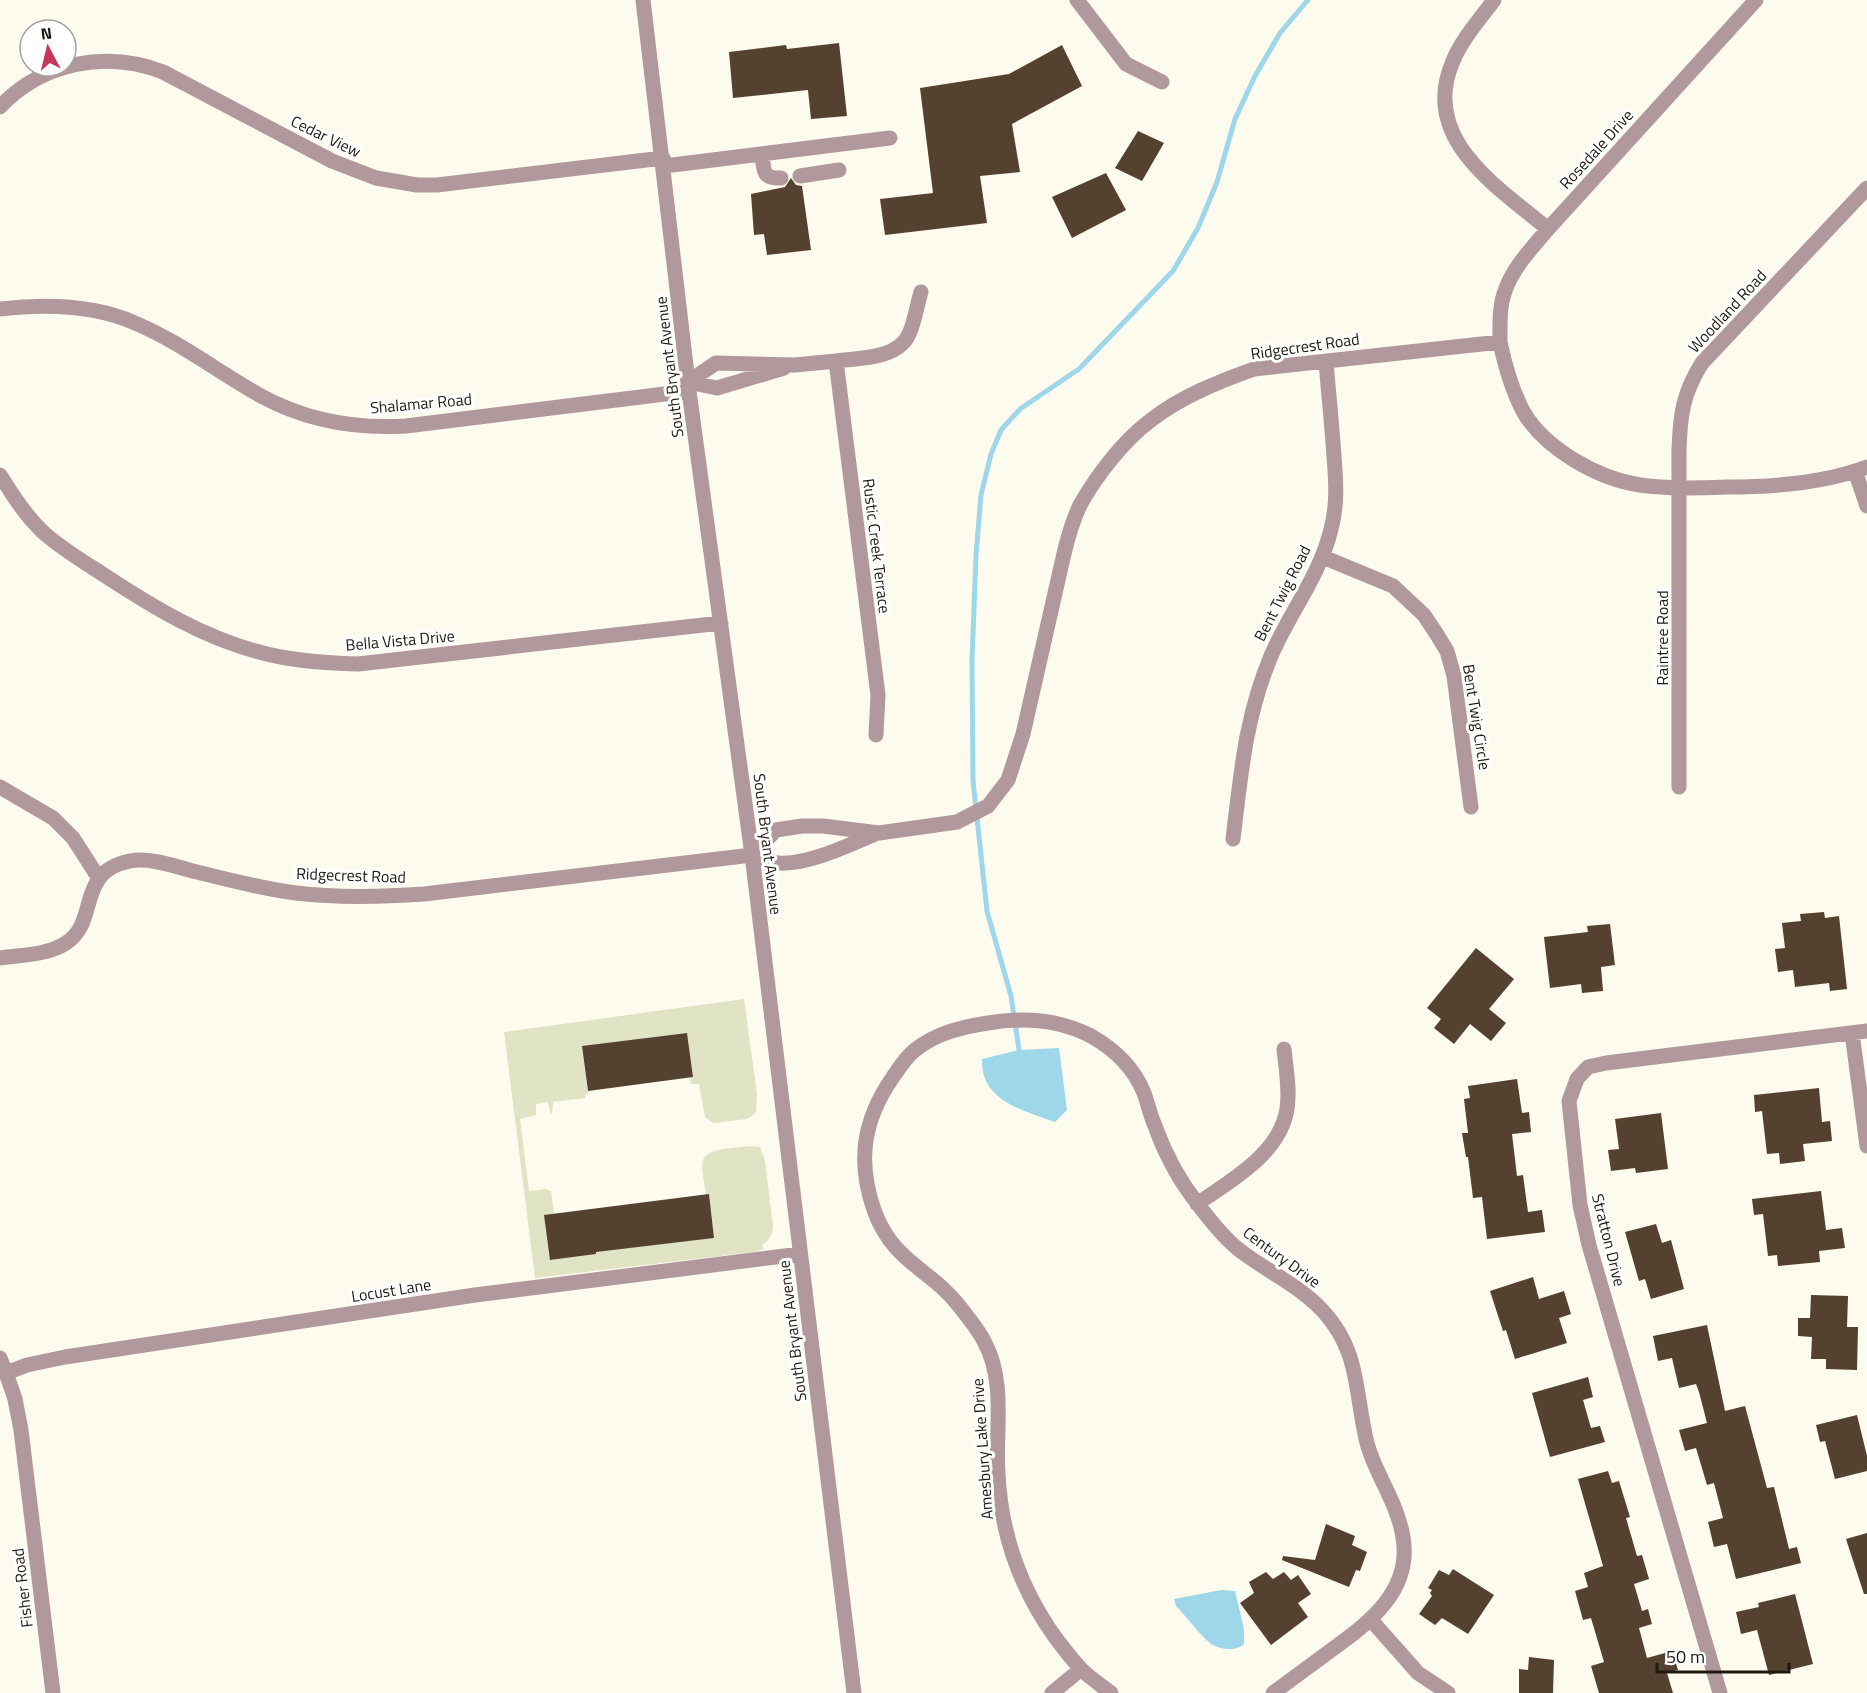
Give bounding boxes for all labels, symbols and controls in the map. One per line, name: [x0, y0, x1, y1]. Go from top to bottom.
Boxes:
north arrow: [18, 18, 78, 78]
text: N: [39, 21, 53, 46]
street label: Rosedale Drive: [1553, 104, 1639, 194]
street label: Cedar View: [287, 109, 365, 163]
street label: Woodland Road: [1682, 264, 1772, 358]
street label: South Bryant Avenue: [648, 295, 690, 439]
street label: Ridgecrest Road: [1249, 326, 1361, 366]
street label: Shalamar Road: [369, 387, 473, 419]
street label: Rustic Creek Terrace: [857, 477, 897, 615]
street label: Bent Twig Road: [1247, 541, 1317, 645]
street label: Raintree Road: [1650, 590, 1674, 686]
street label: Bella Vista Drive: [345, 623, 455, 657]
street label: Bent Twig Circle: [1457, 662, 1497, 772]
street label: South Bryant Avenue: [747, 772, 789, 916]
street label: Ridgecrest Road: [296, 861, 406, 889]
street label: Stratton Drive: [1586, 1191, 1632, 1289]
street label: Century Drive: [1238, 1221, 1326, 1293]
street label: South Bryant Avenue: [771, 1259, 813, 1403]
street label: Locust Lane: [349, 1272, 433, 1308]
street label: Amesbury Lake Drive: [965, 1377, 999, 1521]
street label: Fisher Road: [5, 1547, 39, 1629]
scale bar: [1657, 1636, 1789, 1674]
text: 50 m: [1666, 1643, 1705, 1670]

